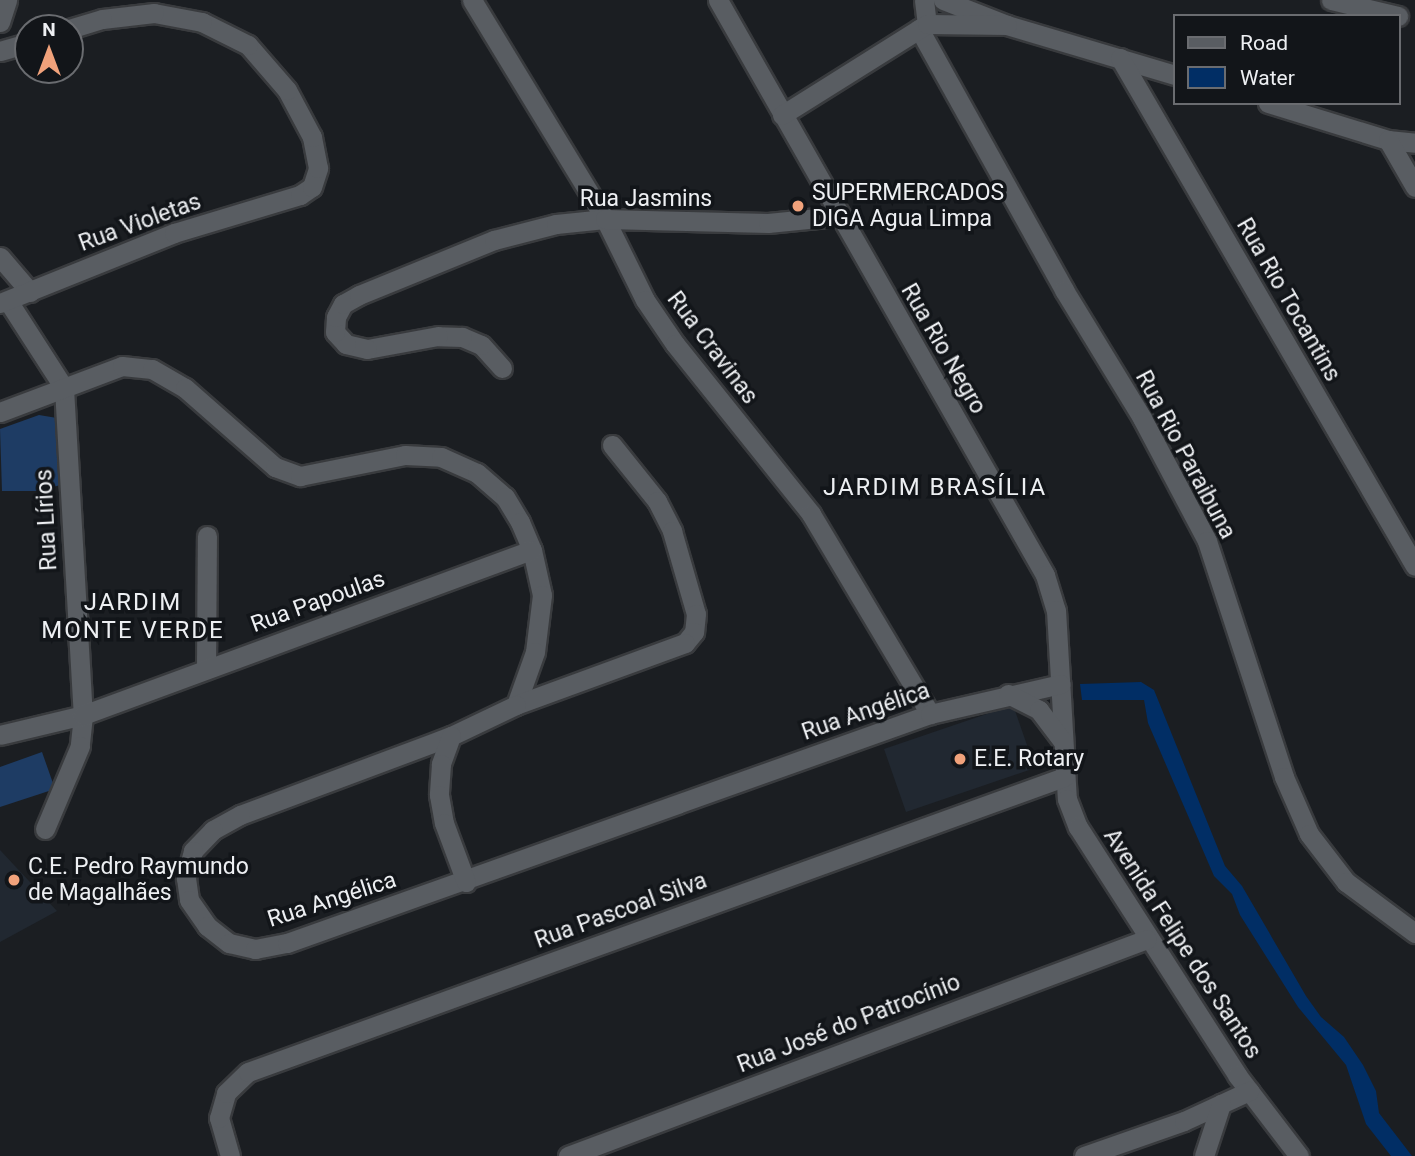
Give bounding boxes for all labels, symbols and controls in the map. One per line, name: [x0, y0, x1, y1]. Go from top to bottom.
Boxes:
north arrow: [14, 14, 84, 84]
legend: [1174, 14, 1401, 105]
text: N: [42, 18, 56, 41]
text: Road: [1240, 31, 1288, 55]
text: Water: [1240, 66, 1295, 90]
place label: SUPERMERCADOS DIGA Agua Limpa: [812, 179, 1004, 233]
street label: Rua Jasmins: [580, 185, 712, 213]
street label: Rua Violetas: [75, 188, 205, 258]
marker: SUPERMERCADOS DIGA Agua Limpa: [790, 198, 806, 214]
street label: Rua Rio Tocantins: [1230, 213, 1346, 387]
street label: Rua Rio Negro: [895, 279, 991, 419]
street label: Rua Cravinas: [661, 286, 763, 410]
street label: Rua Rio Paraibuna: [1129, 366, 1241, 544]
street label: Rua Lírios: [31, 469, 63, 571]
district label: JARDIM BRASÍLIA: [825, 474, 1045, 502]
street label: Rua Papoulas: [247, 565, 389, 639]
district label: JARDIM MONTE VERDE: [43, 589, 223, 645]
street label: Rua Angélica: [798, 677, 934, 747]
place label: E.E. Rotary: [974, 745, 1084, 773]
marker: E.E. Rotary: [952, 751, 968, 767]
street label: Avenida Felipe dos Santos: [1097, 824, 1267, 1064]
place label: C.E. Pedro Raymundo de Magalhães: [28, 853, 249, 907]
street label: Rua Angélica: [264, 866, 400, 934]
street label: Rua Pascoal Silva: [531, 867, 711, 955]
marker: C.E. Pedro Raymundo de Magalhães: [6, 872, 22, 888]
street label: Rua José do Patrocínio: [734, 969, 964, 1079]

